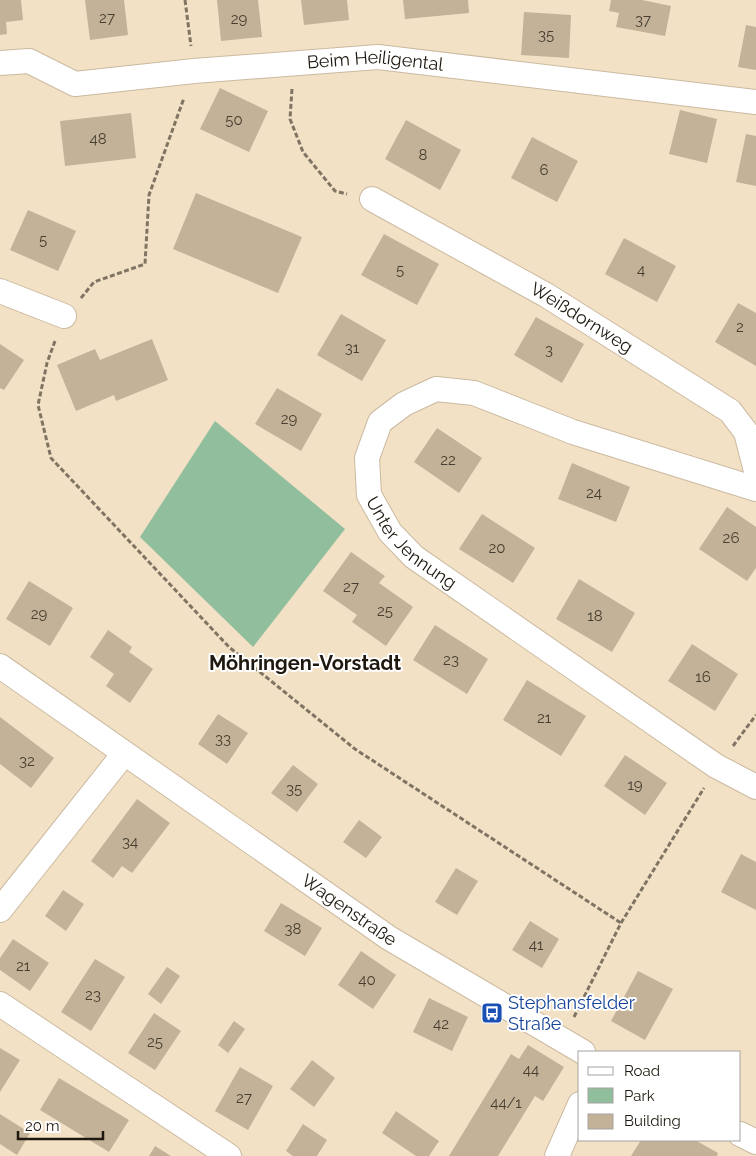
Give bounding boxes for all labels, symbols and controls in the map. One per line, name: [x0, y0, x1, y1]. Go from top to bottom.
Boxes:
house number: 27: [99, 9, 115, 27]
house number: 29: [231, 10, 248, 28]
house number: 37: [635, 11, 651, 29]
house number: 35: [538, 26, 554, 44]
street label: Beim Heiligental: [306, 46, 445, 75]
house number: 50: [225, 111, 243, 129]
house number: 48: [89, 130, 107, 148]
house number: 8: [419, 146, 428, 164]
house number: 6: [539, 161, 549, 179]
house number: 5: [39, 231, 47, 249]
house number: 5: [396, 261, 404, 279]
house number: 4: [637, 261, 645, 279]
street label: Weißdornweg: [527, 278, 637, 357]
house number: 2: [736, 318, 744, 336]
house number: 31: [345, 339, 360, 357]
house number: 3: [545, 341, 553, 359]
house number: 29: [281, 410, 298, 428]
house number: 22: [440, 451, 456, 469]
house number: 24: [586, 484, 602, 502]
street label: Unter Jennung: [362, 493, 461, 593]
house number: 26: [723, 529, 739, 547]
house number: 20: [489, 539, 506, 557]
house number: 27: [343, 578, 359, 596]
house number: 25: [377, 602, 393, 620]
house number: 29: [31, 605, 48, 623]
house number: 18: [587, 607, 603, 625]
district label: Möhringen-Vorstadt: [209, 651, 401, 675]
house number: 23: [443, 651, 459, 669]
house number: 16: [695, 668, 711, 686]
house number: 21: [537, 709, 552, 727]
house number: 33: [215, 730, 231, 748]
house number: 32: [19, 752, 35, 770]
house number: 19: [627, 776, 643, 794]
house number: 35: [286, 780, 302, 798]
house number: 34: [122, 833, 138, 851]
street label: Wagenstraße: [298, 869, 401, 950]
house number: 38: [285, 920, 302, 938]
house number: 41: [529, 936, 544, 954]
house number: 21: [16, 957, 31, 975]
house number: 40: [358, 971, 376, 989]
house number: 23: [85, 986, 101, 1004]
place label: Stephansfelder Straße: [508, 992, 636, 1034]
bus stop icon: Stephansfelder Straße: [480, 1001, 504, 1025]
house number: 42: [433, 1015, 449, 1033]
house number: 25: [147, 1033, 163, 1051]
legend: [578, 1051, 741, 1141]
house number: 44: [523, 1061, 539, 1079]
text: Road: [624, 1062, 660, 1080]
text: Park: [624, 1087, 655, 1105]
house number: 27: [236, 1089, 252, 1107]
house number: 44/1: [490, 1094, 522, 1112]
scale bar: [18, 1108, 102, 1140]
text: Building: [624, 1112, 681, 1130]
text: 20 m: [25, 1117, 60, 1135]

